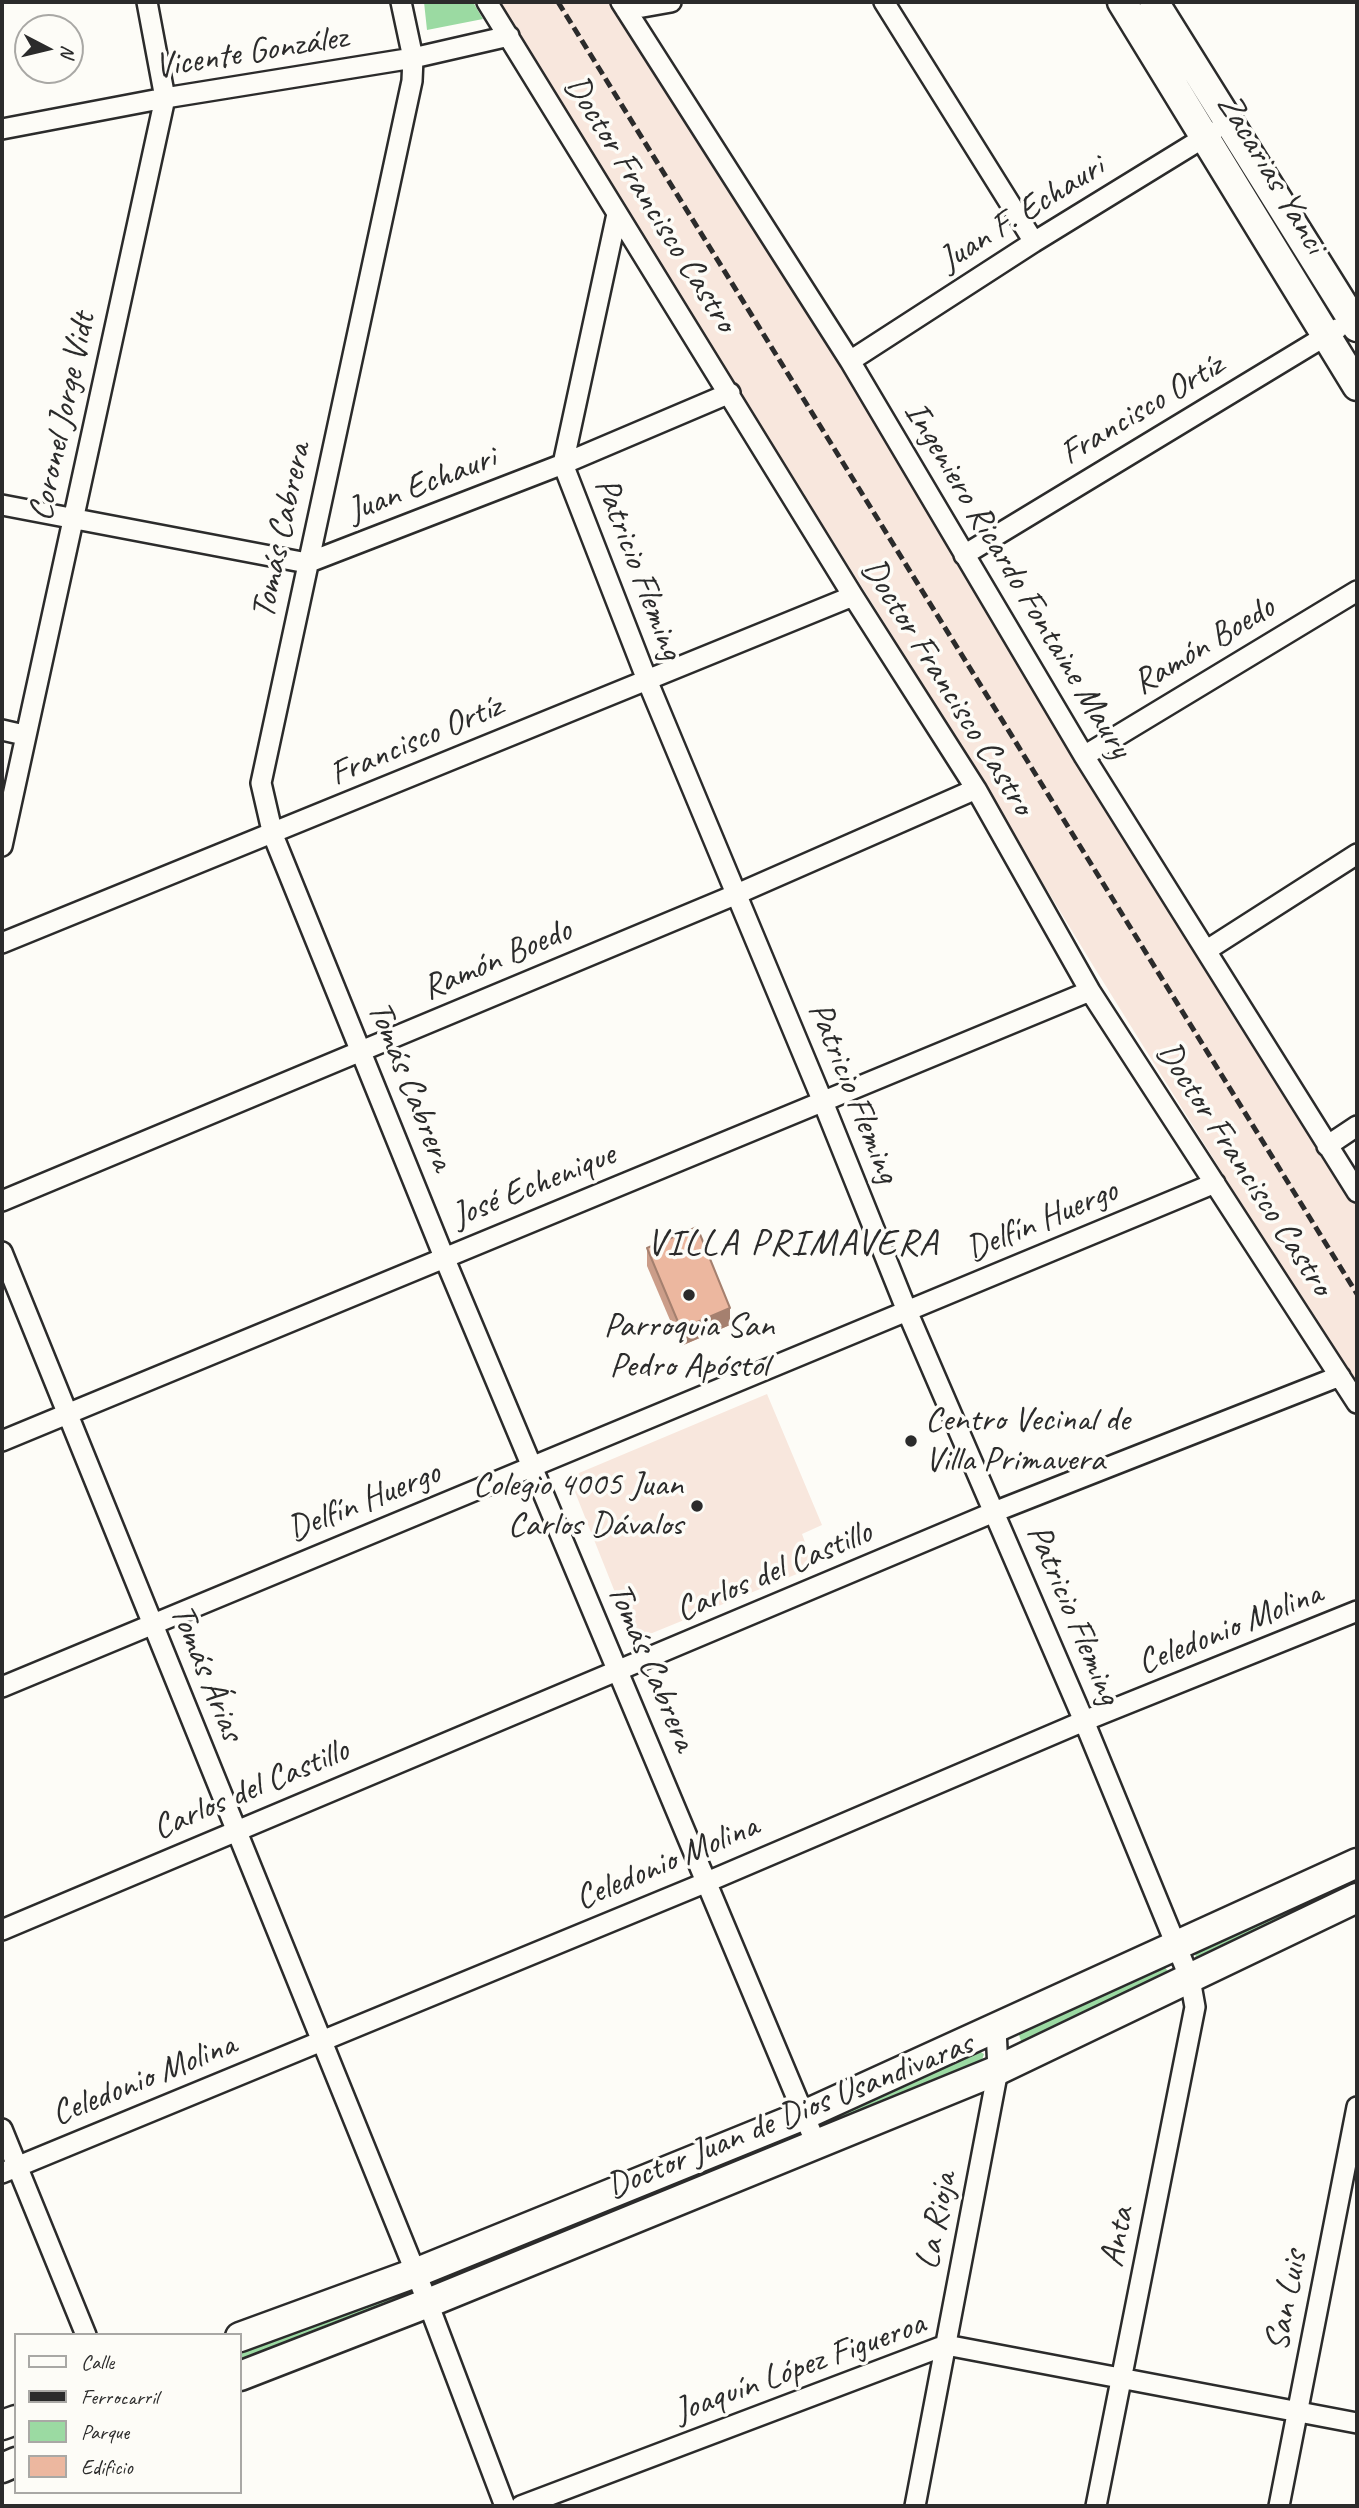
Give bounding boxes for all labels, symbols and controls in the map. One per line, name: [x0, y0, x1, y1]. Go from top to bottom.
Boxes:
north arrow: [14, 14, 84, 84]
street label: Vicente González: [152, 17, 350, 89]
text: N: [55, 44, 80, 59]
street label: Doctor Francisco Castro: [554, 68, 746, 340]
street label: Zacarias Yanci: [1207, 86, 1335, 262]
street label: Juan F. Echauri: [932, 147, 1112, 281]
street label: Coronel Jorge Vidt: [20, 309, 106, 525]
street label: Francisco Ortíz: [1053, 345, 1231, 475]
street label: Ingeniero Ricardo Fontaine Maury: [894, 394, 1140, 766]
street label: Juan Echauri: [342, 438, 502, 532]
street label: Tomás Cabrera: [243, 439, 321, 623]
street label: Patricio Fleming: [584, 472, 692, 666]
street label: Doctor Francisco Castro: [851, 551, 1043, 823]
street label: Ramón Boedo: [1125, 587, 1283, 705]
street label: Francisco Ortíz: [324, 686, 508, 796]
street label: Ramón Boedo: [416, 910, 578, 1010]
street label: Tomás Cabrera: [357, 995, 463, 1177]
street label: Patricio Fleming: [798, 996, 908, 1190]
street label: Doctor Francisco Castro: [1146, 1034, 1342, 1304]
street label: José Echenique: [446, 1134, 622, 1238]
street label: Delfín Huergo: [960, 1170, 1124, 1272]
district label: VILLA PRIMAVERA: [650, 1222, 936, 1266]
marker: Parroquia San Pedro Apóstol: [681, 1287, 697, 1303]
place label: Parroquia San Pedro Apóstol: [604, 1306, 774, 1388]
place label: Centro Vecinal de Villa Primavera: [925, 1400, 1130, 1482]
marker: Centro Vecinal de Villa Primavera: [903, 1433, 919, 1449]
street label: Delfín Huergo: [282, 1452, 446, 1552]
place label: Colegio 4005 Juan Carlos Dávalos: [473, 1465, 683, 1547]
marker: Colegio 4005 Juan Carlos Dávalos: [689, 1498, 705, 1514]
street label: Carlos del Castillo: [670, 1512, 878, 1632]
street label: Patricio Fleming: [1016, 1519, 1130, 1711]
street label: Celedonio Molina: [1132, 1573, 1328, 1685]
street label: Tomás Cabrera: [597, 1577, 705, 1757]
street label: Tomás Árias: [160, 1599, 252, 1747]
street label: Carlos del Castillo: [147, 1730, 355, 1850]
street label: Celedonio Molina: [569, 1806, 765, 1920]
street label: Doctor Juan de Dios Usandivaras: [601, 2023, 979, 2209]
street label: Celedonio Molina: [46, 2024, 242, 2136]
street label: La Rioja: [907, 2169, 967, 2273]
street label: Anta: [1092, 2204, 1144, 2270]
street label: San Luis: [1257, 2247, 1317, 2355]
street label: Joaquín López Figueroa: [669, 2303, 931, 2433]
legend: [14, 2333, 242, 2494]
text: Calle: [81, 2349, 114, 2375]
text: Ferrocarril: [81, 2384, 159, 2410]
text: Parque: [81, 2419, 129, 2445]
text: Edificio: [81, 2454, 133, 2480]

